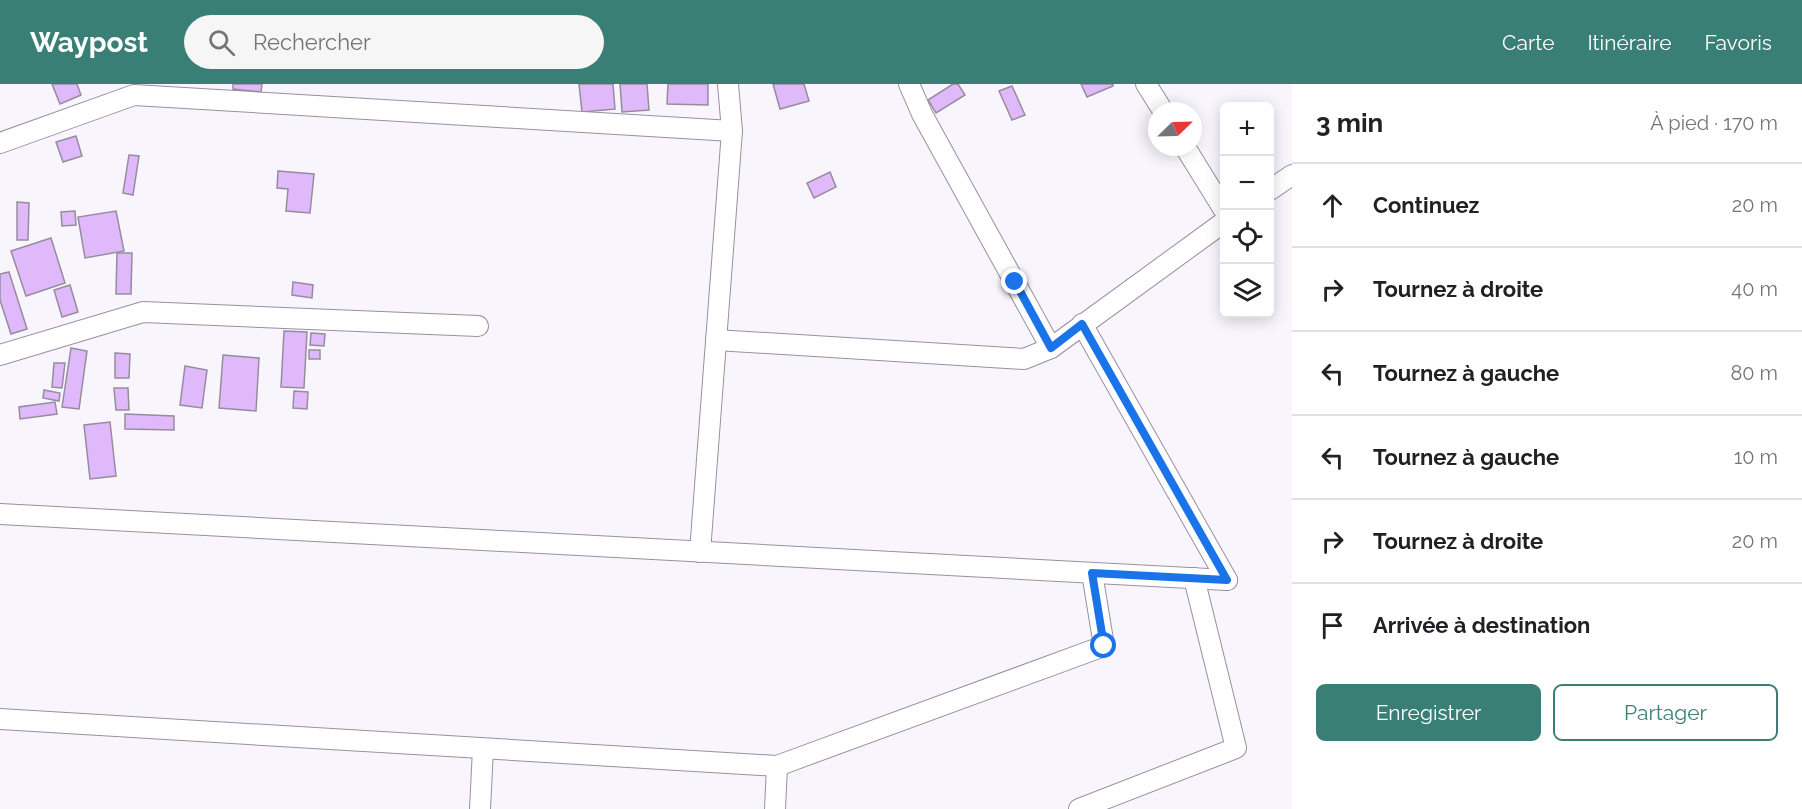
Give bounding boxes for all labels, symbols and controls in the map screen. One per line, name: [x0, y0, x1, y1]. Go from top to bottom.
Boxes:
search box: [184, 15, 604, 69]
text: Waypost: [30, 26, 148, 59]
icon: search: [205, 26, 238, 59]
text: Rechercher: [253, 29, 371, 55]
text: Carte: [1502, 30, 1554, 55]
text: Itinéraire: [1587, 30, 1671, 55]
text: Favoris: [1704, 30, 1772, 55]
north arrow: [1148, 102, 1202, 156]
map controls: [1220, 102, 1274, 318]
button: +: [1220, 102, 1274, 156]
text: 3 min: [1316, 108, 1383, 138]
text: À pied · 170 m: [1650, 111, 1778, 135]
button: −: [1220, 156, 1274, 210]
icon: ahead: [1316, 189, 1349, 222]
text: Continuez: [1373, 192, 1479, 218]
text: 20 m: [1732, 193, 1778, 217]
button: locate: [1220, 210, 1274, 264]
button: layers: [1220, 264, 1274, 318]
route end: [1001, 268, 1027, 294]
icon: right: [1316, 273, 1349, 306]
text: Tournez à droite: [1373, 276, 1543, 302]
text: 40 m: [1731, 277, 1778, 301]
icon: left: [1316, 357, 1349, 390]
text: Tournez à gauche: [1373, 360, 1559, 386]
text: 80 m: [1730, 361, 1778, 385]
icon: left: [1316, 441, 1349, 474]
text: Tournez à gauche: [1373, 444, 1559, 470]
text: 10 m: [1734, 445, 1778, 469]
icon: right: [1316, 525, 1349, 558]
text: Tournez à droite: [1373, 528, 1543, 554]
text: 20 m: [1732, 529, 1778, 553]
icon: arrive: [1316, 609, 1349, 642]
text: Arrivée à destination: [1373, 612, 1590, 638]
route start: [1090, 632, 1116, 658]
button: Enregistrer: [1316, 684, 1541, 741]
button: Partager: [1553, 684, 1778, 741]

